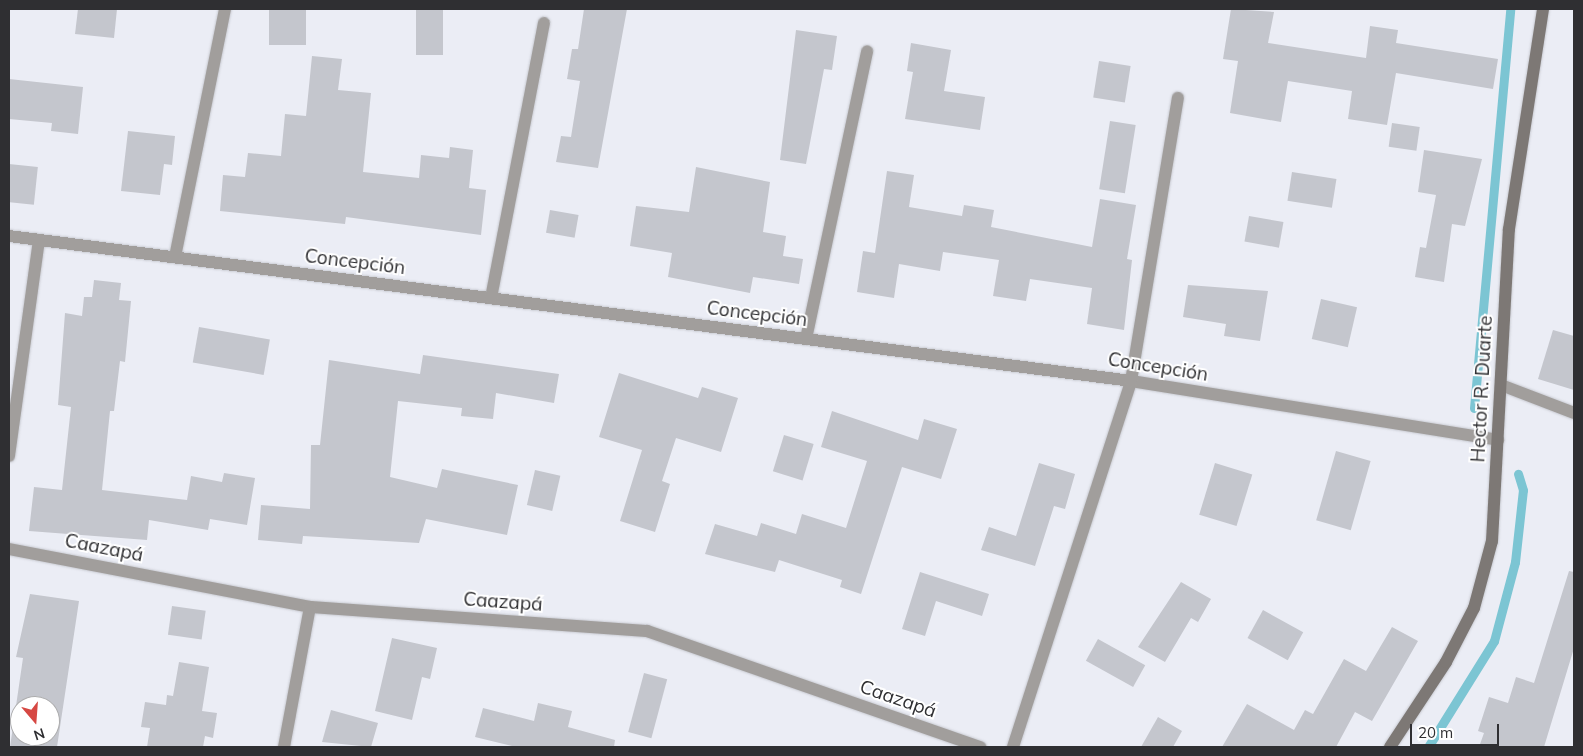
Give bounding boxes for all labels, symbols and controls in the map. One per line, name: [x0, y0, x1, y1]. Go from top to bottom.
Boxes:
street label: Concepción: [303, 245, 407, 279]
street label: Concepción: [705, 297, 809, 331]
street label: Hector R. Duarte: [1467, 315, 1497, 463]
street label: Concepción: [1106, 348, 1210, 386]
street label: Caazapá: [63, 529, 145, 567]
street label: Caazapá: [463, 588, 543, 616]
street label: Caazapá: [857, 675, 939, 723]
north arrow: [10, 696, 60, 746]
scale bar: [1413, 714, 1502, 746]
text: 20 m: [1418, 723, 1453, 742]
text: N: [32, 724, 47, 745]

